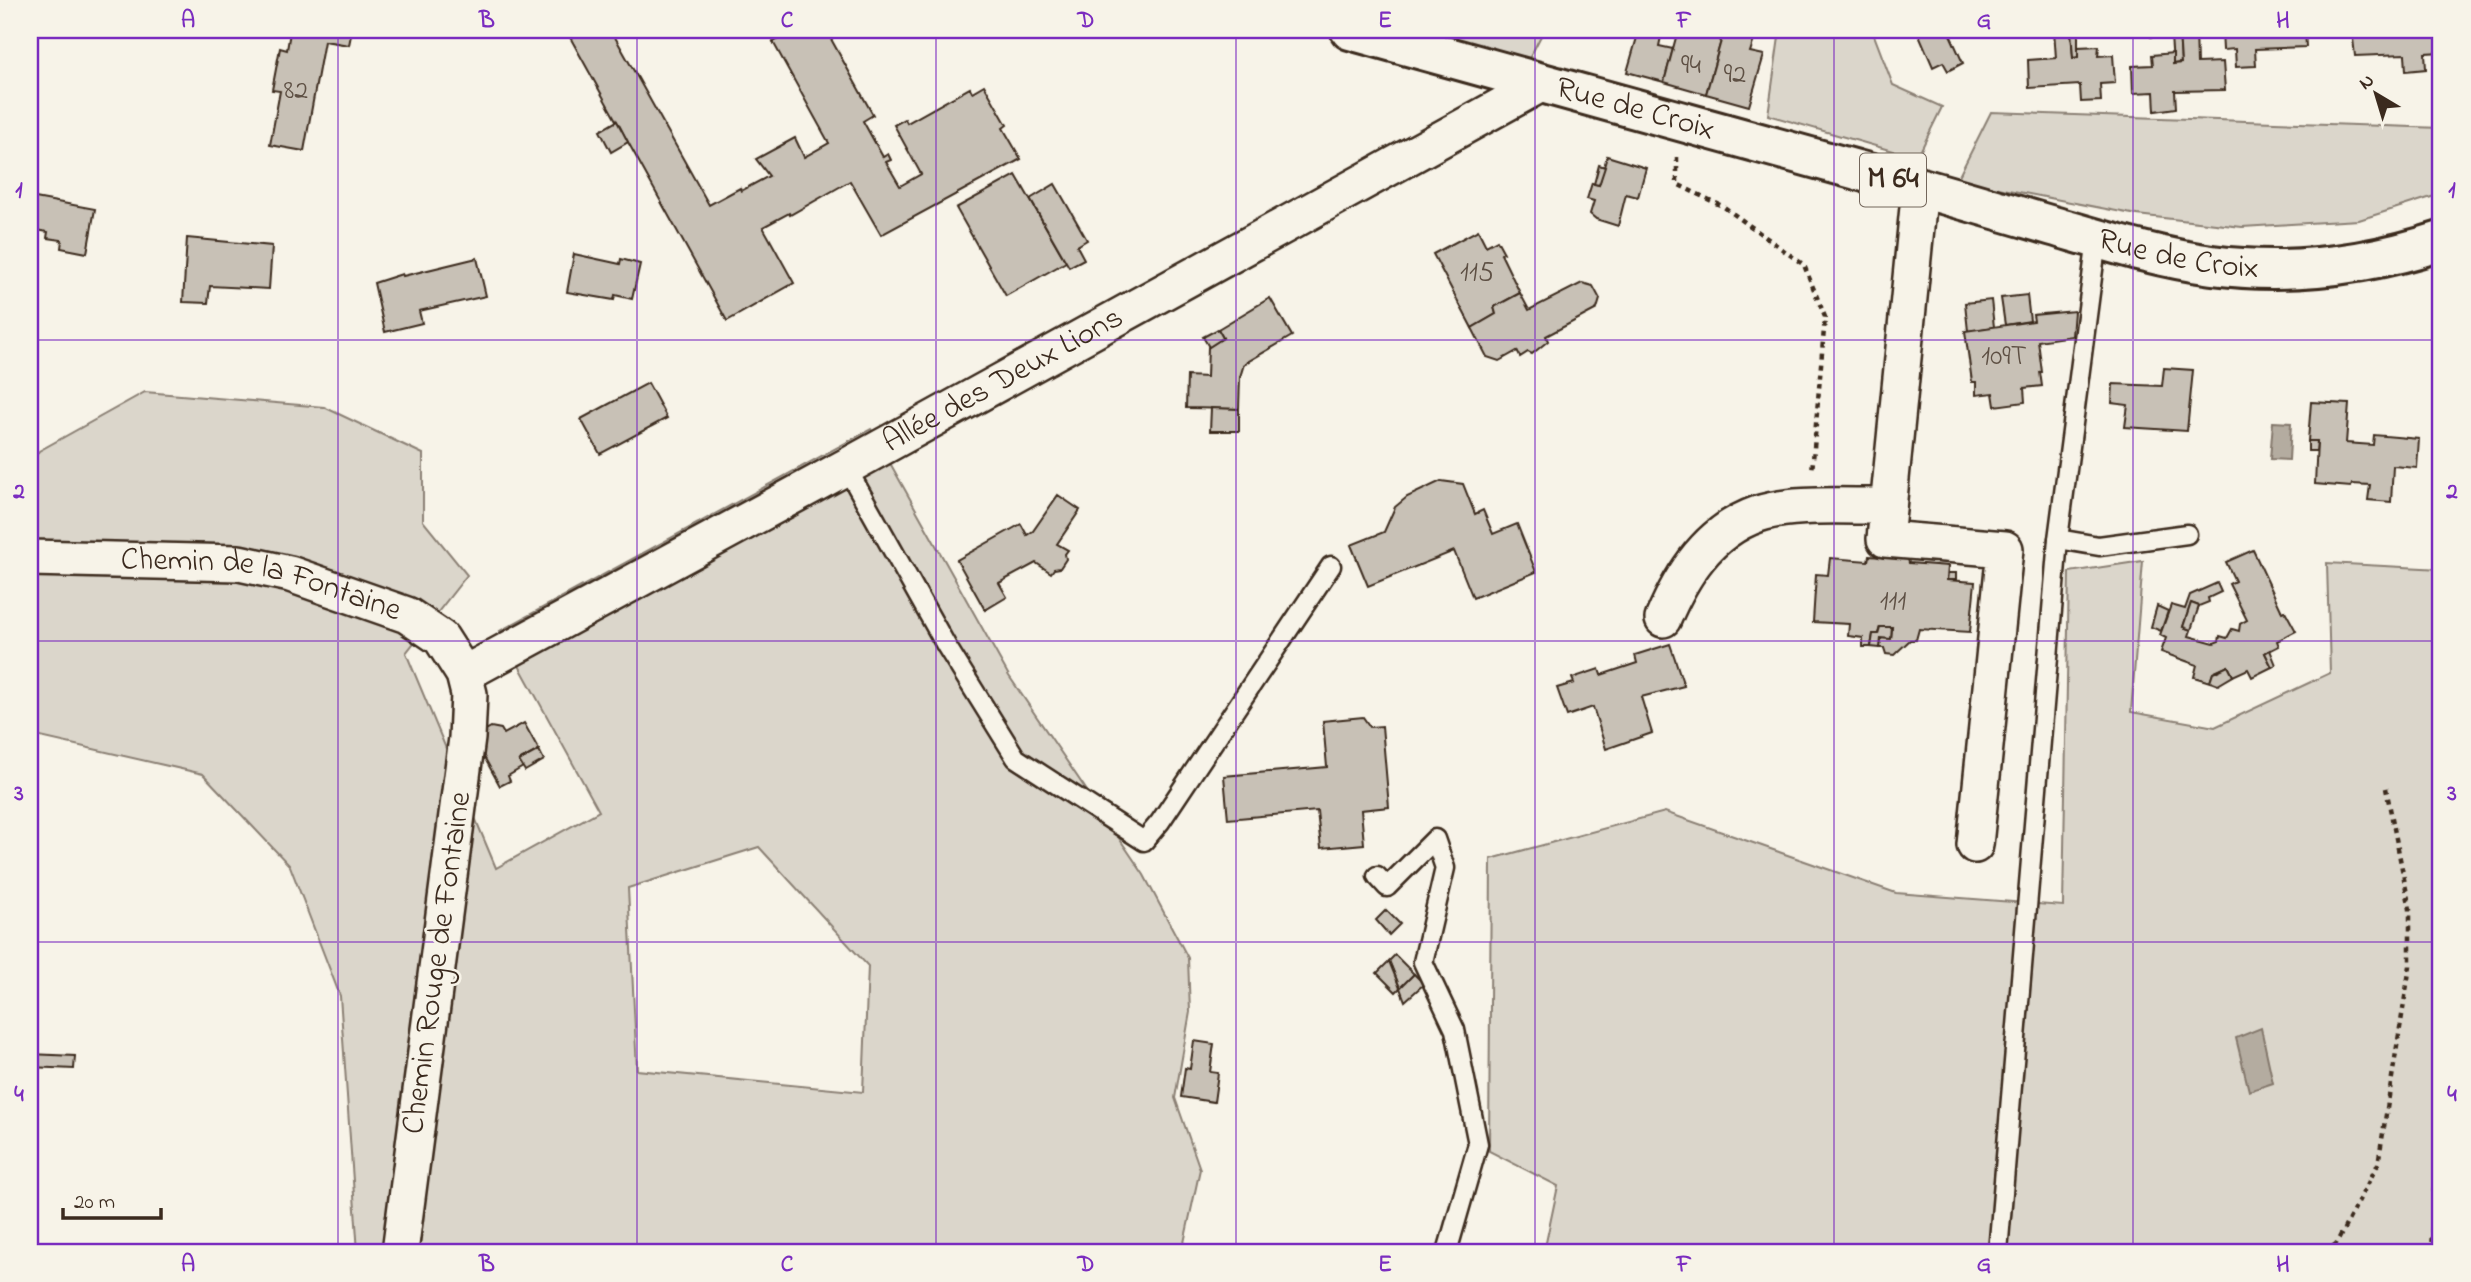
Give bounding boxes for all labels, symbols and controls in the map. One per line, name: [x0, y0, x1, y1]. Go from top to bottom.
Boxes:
text: A: [181, 5, 195, 38]
text: B: [478, 5, 495, 38]
text: C: [781, 5, 794, 38]
text: D: [1077, 5, 1094, 38]
text: E: [1378, 5, 1392, 38]
text: F: [1676, 5, 1692, 38]
text: G: [1977, 5, 1991, 38]
text: H: [2276, 5, 2290, 38]
house number: 94: [1681, 46, 1701, 87]
house number: 92: [1724, 55, 1746, 96]
north arrow: [2342, 60, 2412, 130]
street label: Rue de Croix: [1550, 65, 1720, 154]
text: N: [2354, 68, 2381, 97]
house number: 82: [284, 71, 308, 112]
road number: M 64: [1860, 154, 1926, 206]
text: 1: [15, 175, 23, 208]
text: 1: [2448, 175, 2456, 208]
street label: Rue de Croix: [2092, 217, 2260, 292]
house number: 115: [1460, 253, 1494, 294]
street label: Allée des Deux Lions: [874, 295, 1132, 466]
house number: 109T: [1981, 337, 2027, 378]
text: 2: [12, 476, 25, 509]
text: 2: [2445, 476, 2458, 509]
street label: Chemin de la Fontaine: [120, 537, 408, 635]
house number: 111: [1880, 582, 1906, 623]
text: 3: [13, 778, 24, 811]
text: 3: [2446, 778, 2457, 811]
street label: Chemin Rouge de Fontaine: [391, 788, 485, 1137]
text: 4: [14, 1079, 24, 1112]
text: 4: [2447, 1079, 2457, 1112]
scale bar: [63, 1177, 161, 1221]
text: 20 m: [74, 1188, 115, 1218]
text: A: [181, 1249, 195, 1282]
text: B: [478, 1249, 495, 1282]
text: C: [781, 1249, 794, 1282]
text: D: [1077, 1249, 1094, 1282]
text: E: [1378, 1249, 1392, 1282]
text: F: [1676, 1249, 1692, 1282]
text: G: [1977, 1249, 1991, 1282]
text: H: [2276, 1249, 2290, 1282]

